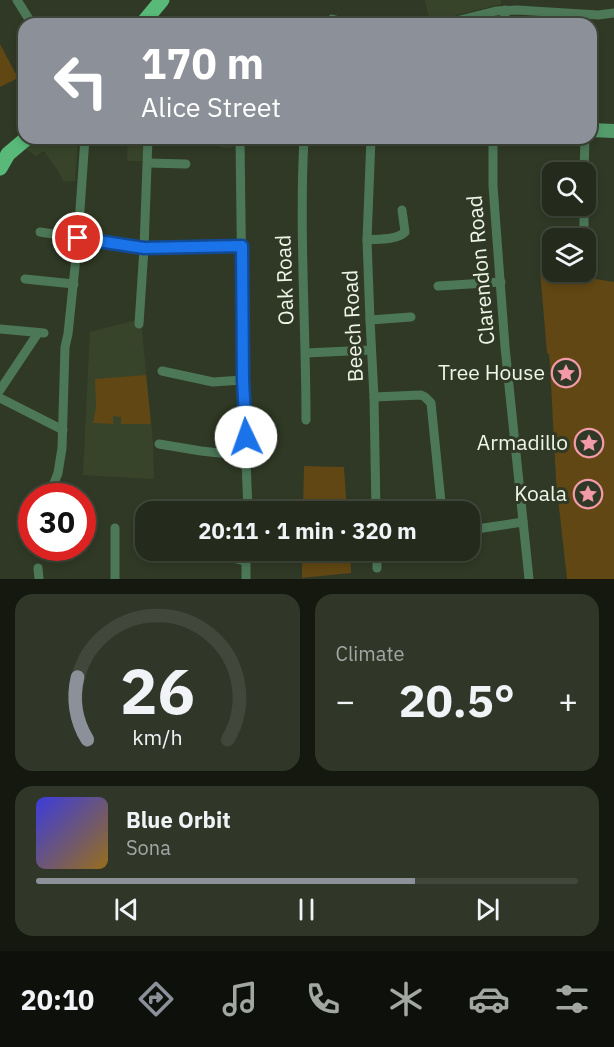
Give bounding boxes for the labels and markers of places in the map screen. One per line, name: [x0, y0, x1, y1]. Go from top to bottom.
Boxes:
pin: [52, 212, 103, 263]
place icon: Tree House: [550, 357, 582, 389]
place label: Tree House: [438, 358, 545, 386]
place icon: Armadillo: [573, 427, 605, 459]
place label: Armadillo: [477, 428, 568, 456]
place icon: Koala: [572, 478, 604, 510]
place label: Koala: [514, 479, 567, 507]

